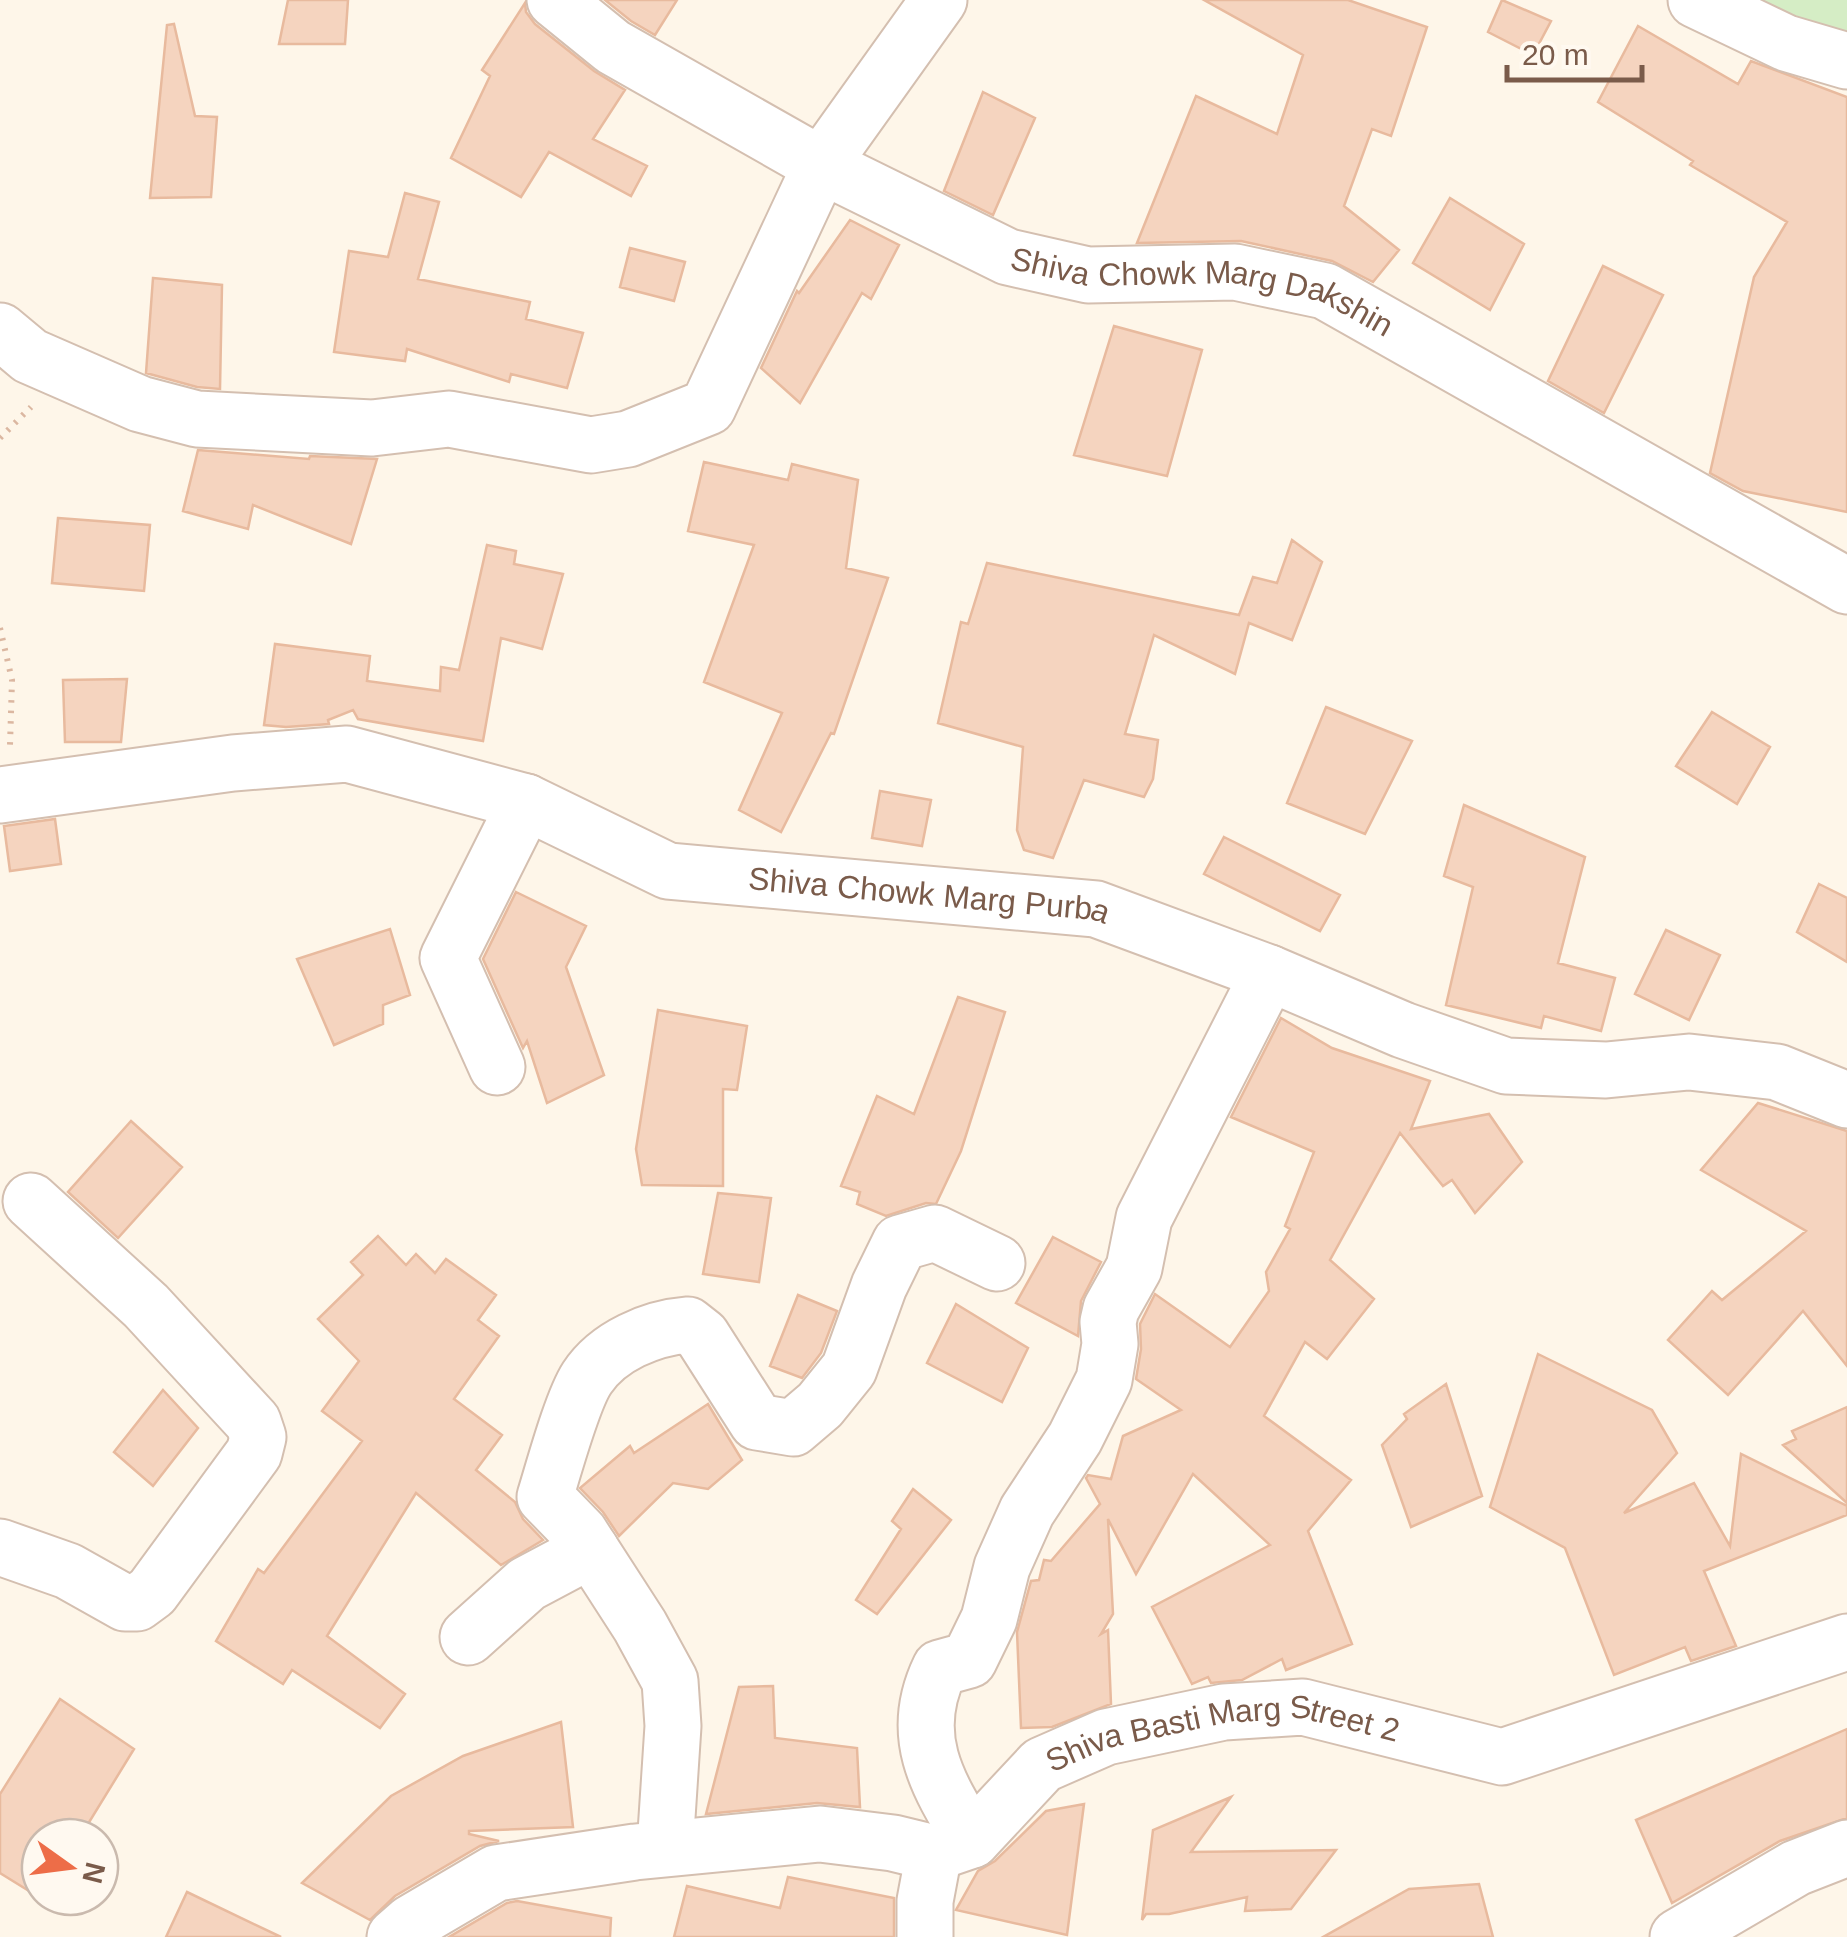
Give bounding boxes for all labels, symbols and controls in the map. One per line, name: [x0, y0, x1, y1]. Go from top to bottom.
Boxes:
scale bar: [1507, 20, 1642, 82]
text: 20 m: [1522, 38, 1589, 71]
street label: Shiva Chowk Marg Dakshin: [1007, 240, 1399, 344]
street label: Shiva Chowk Marg Purba: [747, 860, 1116, 931]
street label: Shiva Basti Marg Street 2: [1040, 1689, 1403, 1779]
north arrow: [20, 1817, 120, 1917]
text: N: [76, 1859, 111, 1886]

